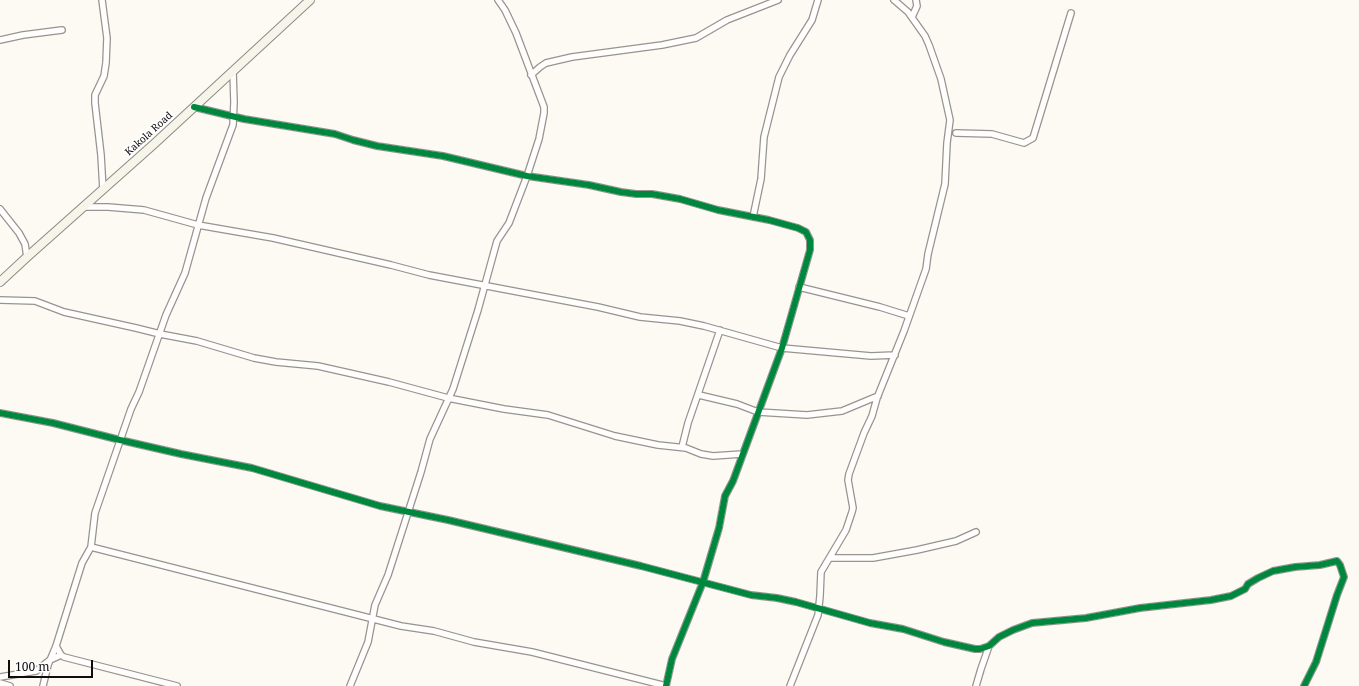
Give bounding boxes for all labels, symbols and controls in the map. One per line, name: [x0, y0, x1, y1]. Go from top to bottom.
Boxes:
street label: Kakola Road: [123, 110, 175, 158]
scale bar: [10, 652, 95, 678]
text: 100 m: [15, 658, 50, 675]

